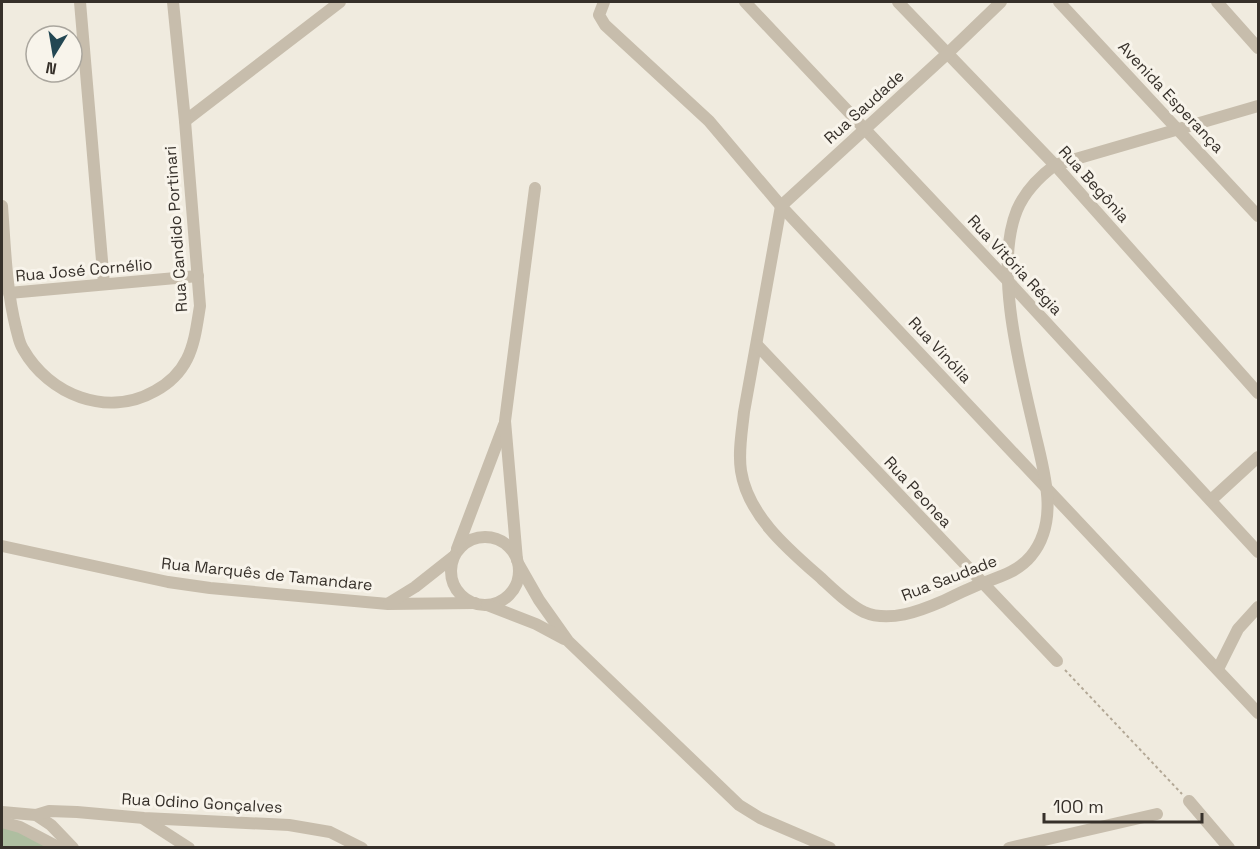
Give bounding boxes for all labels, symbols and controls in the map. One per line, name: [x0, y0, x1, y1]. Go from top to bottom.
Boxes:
north arrow: [24, 24, 84, 84]
street label: Avenida Esperança: [1114, 37, 1228, 157]
text: N: [44, 57, 59, 80]
street label: Rua Saudade: [819, 65, 909, 149]
street label: Rua Begônia: [1054, 141, 1134, 227]
street label: Rua Candido Portinari: [160, 145, 192, 313]
street label: Rua Vitória Régia: [963, 210, 1067, 320]
street label: Rua José Cornélio: [15, 254, 153, 286]
street label: Rua Vinólia: [904, 312, 976, 388]
street label: Rua Peonea: [879, 452, 957, 532]
street label: Rua Saudade: [898, 550, 1000, 606]
street label: Rua Marquês de Tamandare: [160, 552, 374, 596]
scale bar: [1044, 786, 1202, 824]
street label: Rua Odino Gonçalves: [121, 788, 283, 818]
text: 100 m: [1053, 795, 1104, 818]

